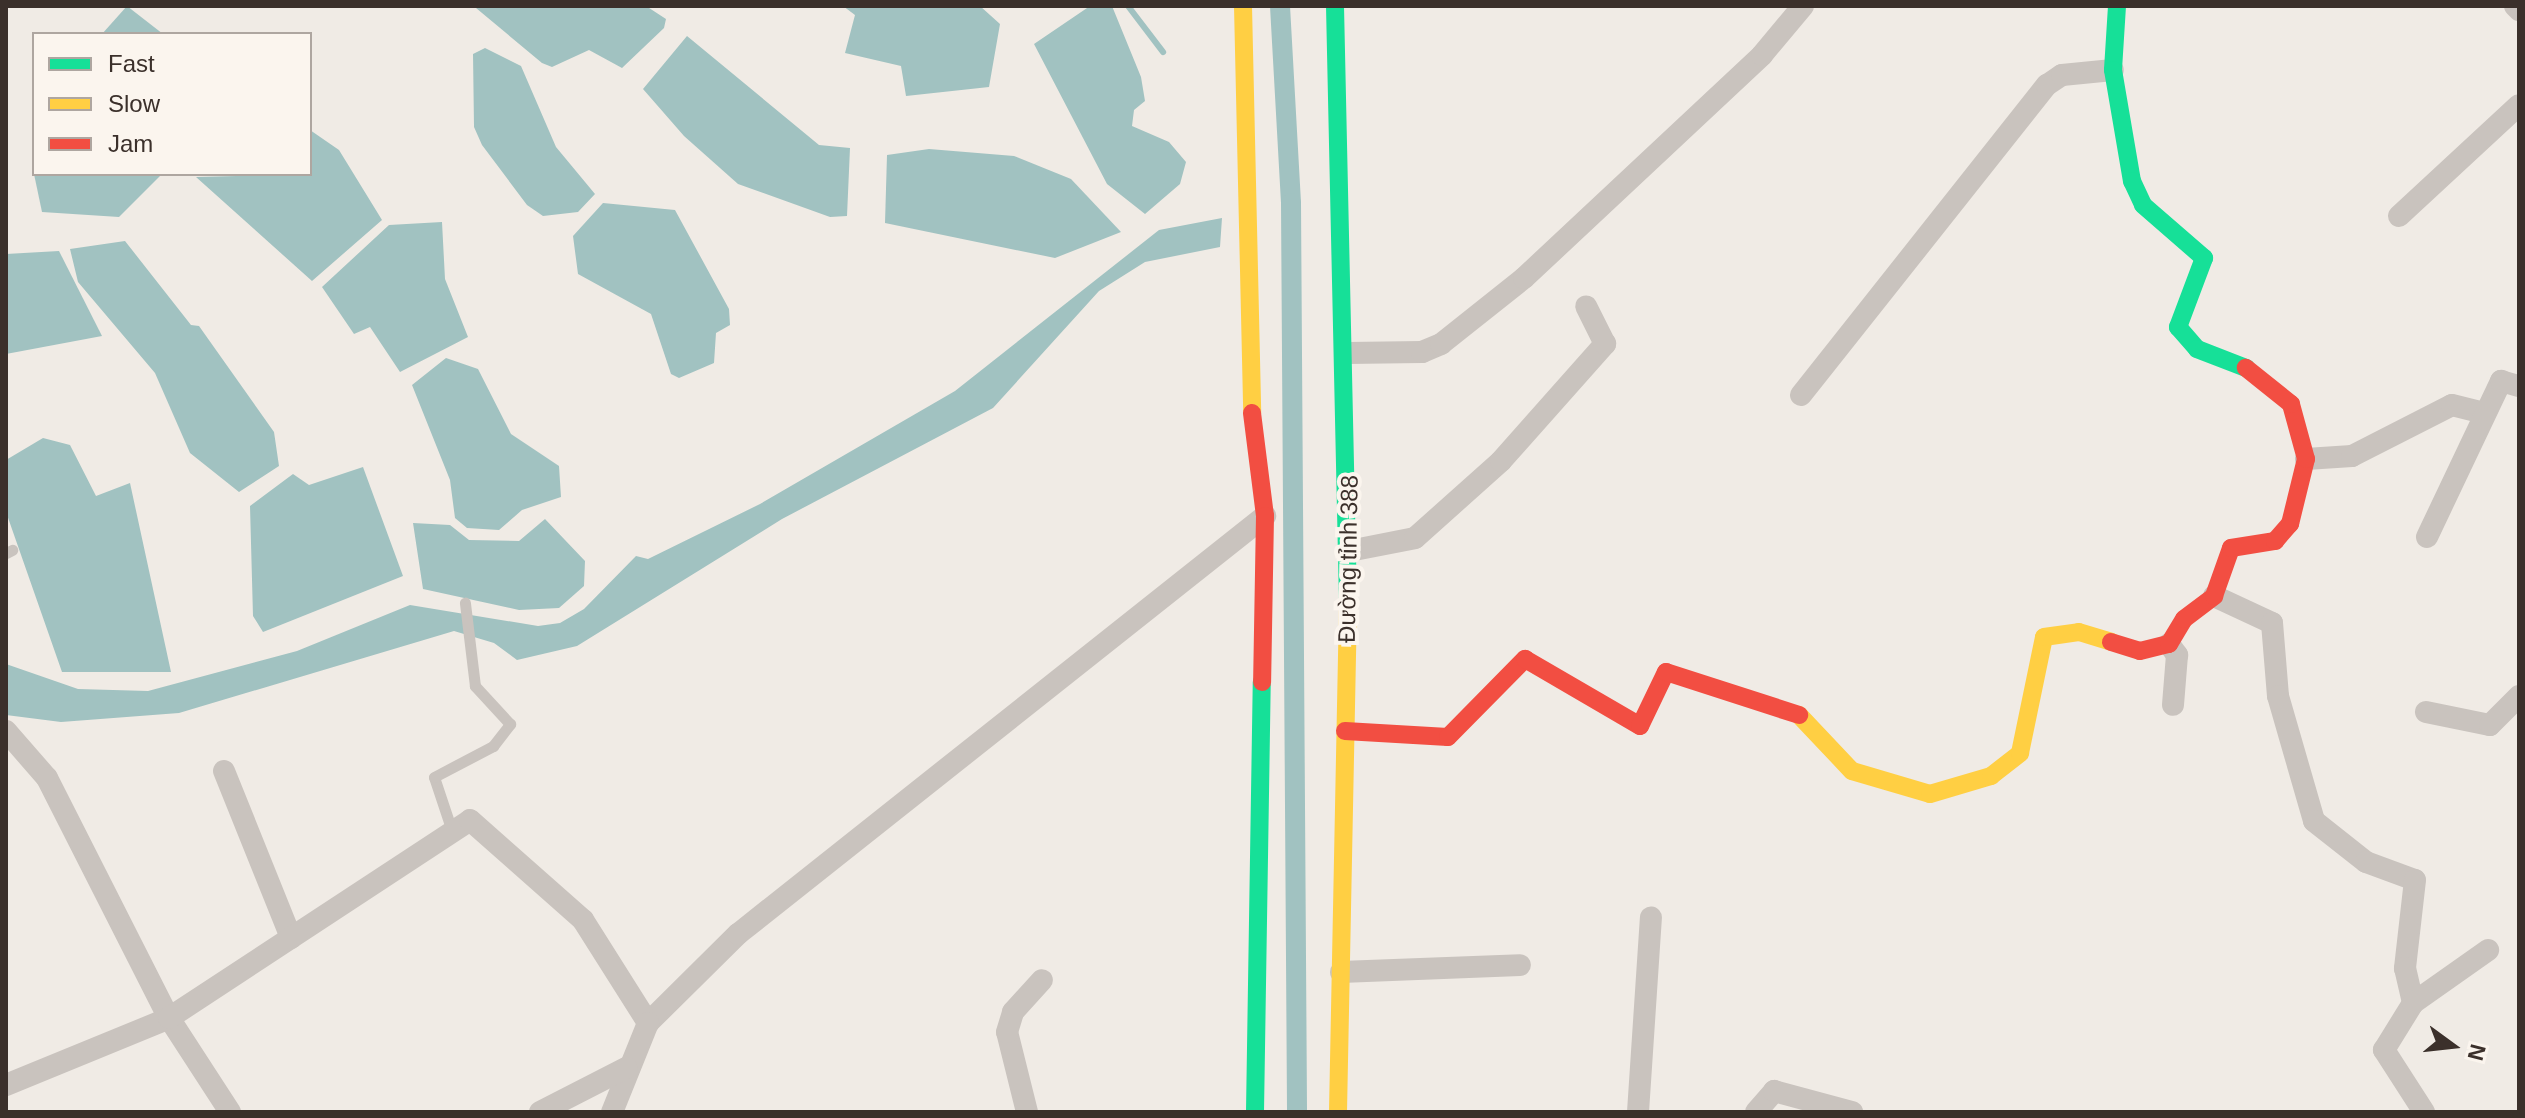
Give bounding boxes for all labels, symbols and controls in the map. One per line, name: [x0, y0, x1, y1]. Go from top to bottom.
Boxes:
legend: [32, 32, 312, 176]
text: Fast: [108, 50, 155, 77]
text: Slow: [108, 90, 160, 117]
text: Jam: [108, 130, 153, 157]
street label: Đường tỉnh 388: [1332, 475, 1364, 643]
north arrow: [2413, 1006, 2493, 1086]
text: N: [2463, 1041, 2491, 1063]

